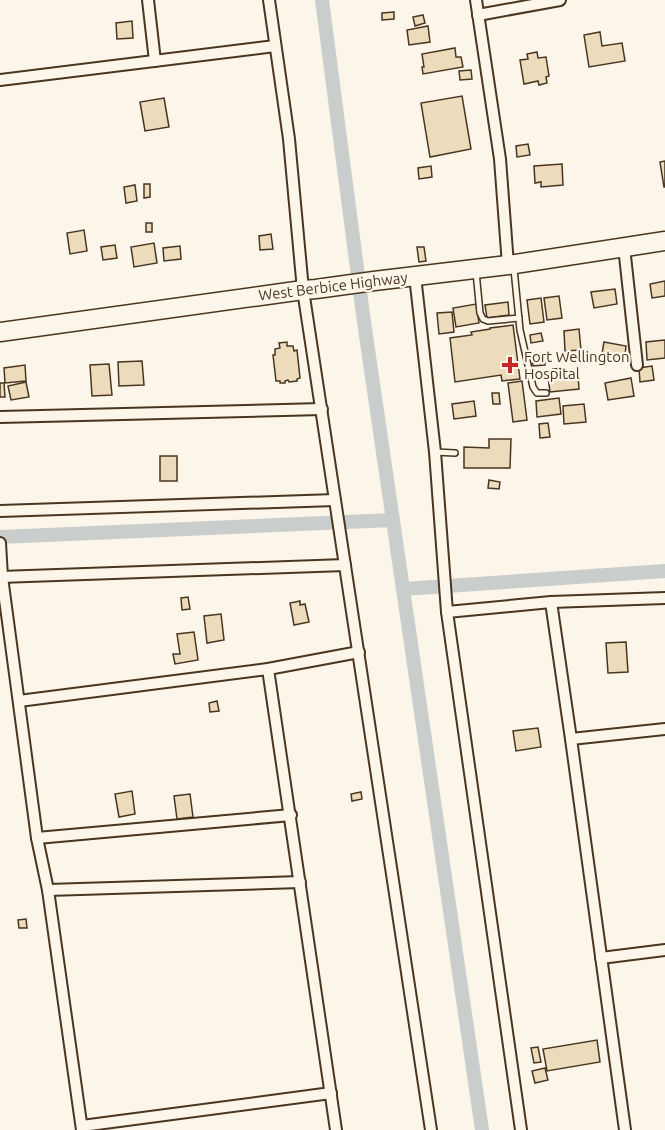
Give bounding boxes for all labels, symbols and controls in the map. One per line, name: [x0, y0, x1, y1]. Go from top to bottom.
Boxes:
street label: West Berbice Highway: [257, 268, 409, 304]
place label: Fort Wellington Hospital: [524, 348, 630, 382]
marker: Fort Wellington Hospital: [501, 356, 519, 374]

